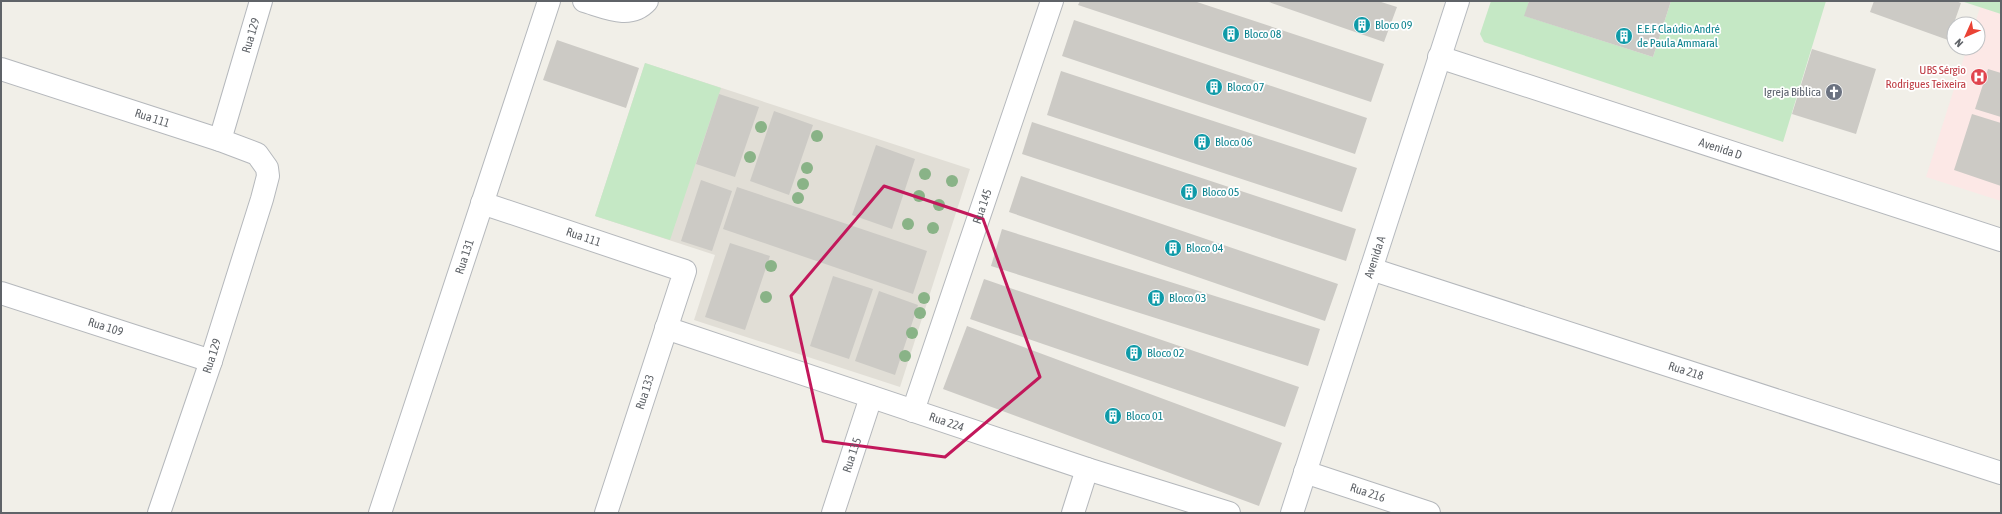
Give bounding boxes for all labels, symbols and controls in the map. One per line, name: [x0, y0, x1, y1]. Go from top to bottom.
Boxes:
building icon: Bloco 09: [1352, 15, 1372, 35]
street label: Rua 129: [239, 16, 263, 55]
north arrow: [1946, 16, 1986, 56]
place label: Bloco 09: [1375, 18, 1413, 32]
place label: E.E.F Claúdio André de Paula Ammaral: [1637, 22, 1720, 50]
building icon: Bloco 08: [1221, 24, 1241, 44]
building icon: E.E.F Claúdio André de Paula Ammaral: [1614, 26, 1634, 46]
place label: Bloco 08: [1244, 27, 1282, 41]
text: N: [1952, 37, 1965, 50]
place label: UBS Sérgio Rodrigues Teixeira: [1886, 63, 1966, 91]
hospital icon: UBS Sérgio Rodrigues Teixeira: [1969, 67, 1989, 87]
building icon: Bloco 07: [1204, 77, 1224, 97]
place label: Bloco 07: [1227, 80, 1265, 94]
church icon: Igreja Bíblica: [1824, 82, 1844, 102]
place label: Igreja Bíblica: [1764, 85, 1821, 99]
street label: Rua 111: [133, 106, 172, 130]
building icon: Bloco 06: [1192, 132, 1212, 152]
place label: Bloco 06: [1215, 135, 1253, 149]
street label: Avenida D: [1697, 135, 1744, 162]
building icon: Bloco 05: [1179, 182, 1199, 202]
place label: Bloco 05: [1202, 185, 1239, 199]
street label: Rua 145: [970, 187, 995, 226]
street label: Rua 111: [564, 225, 603, 249]
street label: Avenida A: [1362, 234, 1388, 280]
street label: Rua 131: [452, 237, 477, 276]
building icon: Bloco 04: [1163, 238, 1183, 258]
place label: Bloco 04: [1186, 241, 1224, 255]
building icon: Bloco 03: [1146, 288, 1166, 308]
place label: Bloco 03: [1169, 291, 1206, 305]
street label: Rua 109: [86, 315, 125, 339]
street label: Rua 129: [200, 336, 224, 375]
building icon: Bloco 02: [1124, 343, 1144, 363]
place label: Bloco 02: [1147, 346, 1184, 360]
street label: Rua 218: [1667, 359, 1706, 383]
street label: Rua 133: [633, 373, 657, 411]
building icon: Bloco 01: [1103, 406, 1123, 426]
place label: Bloco 01: [1126, 409, 1164, 423]
street label: Rua 224: [927, 410, 966, 434]
street label: Rua 135: [840, 436, 864, 474]
street label: Rua 216: [1348, 480, 1387, 505]

